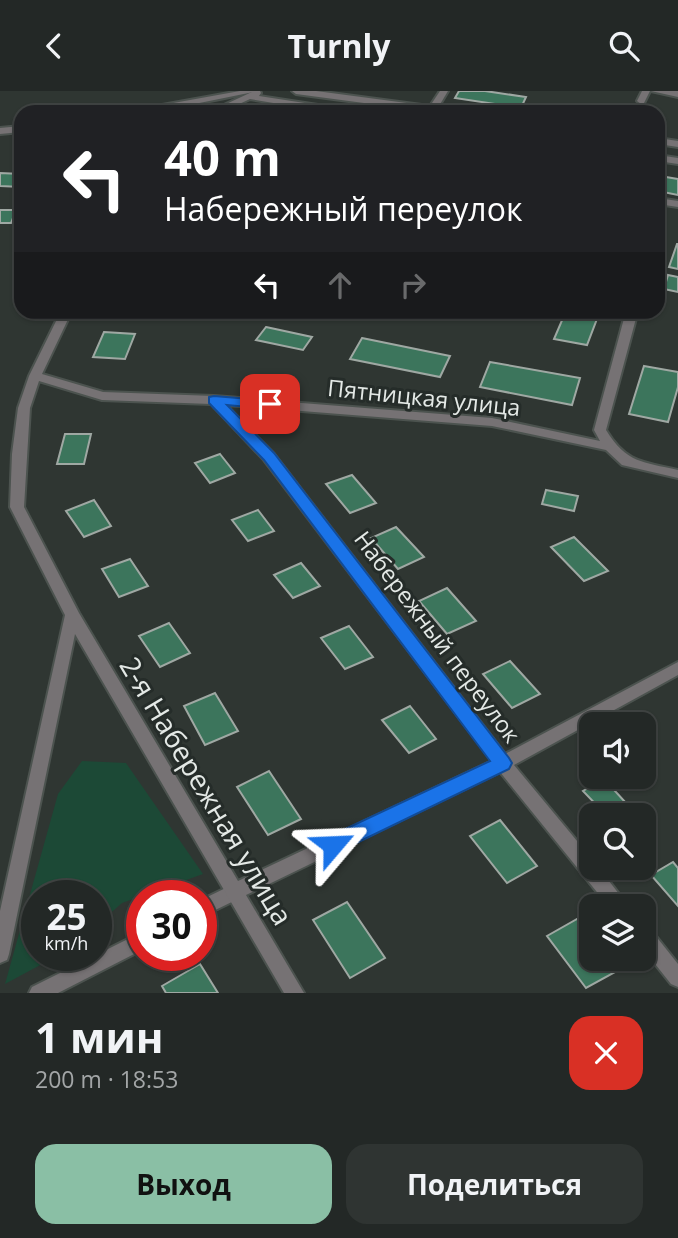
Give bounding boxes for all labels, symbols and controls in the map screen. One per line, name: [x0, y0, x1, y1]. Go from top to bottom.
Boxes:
text: Turnly: [287, 24, 391, 67]
icon: back: [35, 27, 73, 65]
icon: search: [605, 27, 643, 65]
text: 40 m: [164, 124, 281, 190]
icon: left: [49, 133, 140, 224]
text: Набережный переулок: [164, 187, 522, 230]
icon: left: [248, 266, 286, 304]
icon: ahead: [321, 266, 359, 304]
icon: right: [394, 266, 432, 304]
street label: Пятницкая улица: [326, 371, 522, 423]
pin: [240, 374, 300, 434]
icon: arrive: [251, 385, 289, 423]
street label: Набережный переулок: [348, 524, 528, 749]
street label: 2-я Набережная улица: [112, 649, 302, 932]
map controls: [579, 712, 656, 971]
button: sound: [579, 712, 656, 789]
button: search: [579, 803, 656, 880]
position arrow: [296, 808, 370, 882]
speed limit sign: 30: [126, 880, 217, 971]
text: 25: [46, 893, 87, 940]
button: layers: [579, 894, 656, 971]
text: km/h: [45, 931, 88, 955]
text: 1 мин: [35, 1008, 163, 1065]
button: close: [569, 1016, 643, 1090]
text: 200 m · 18:53: [35, 1063, 178, 1095]
button: Выход: [35, 1144, 332, 1224]
button: Поделиться: [346, 1144, 643, 1224]

